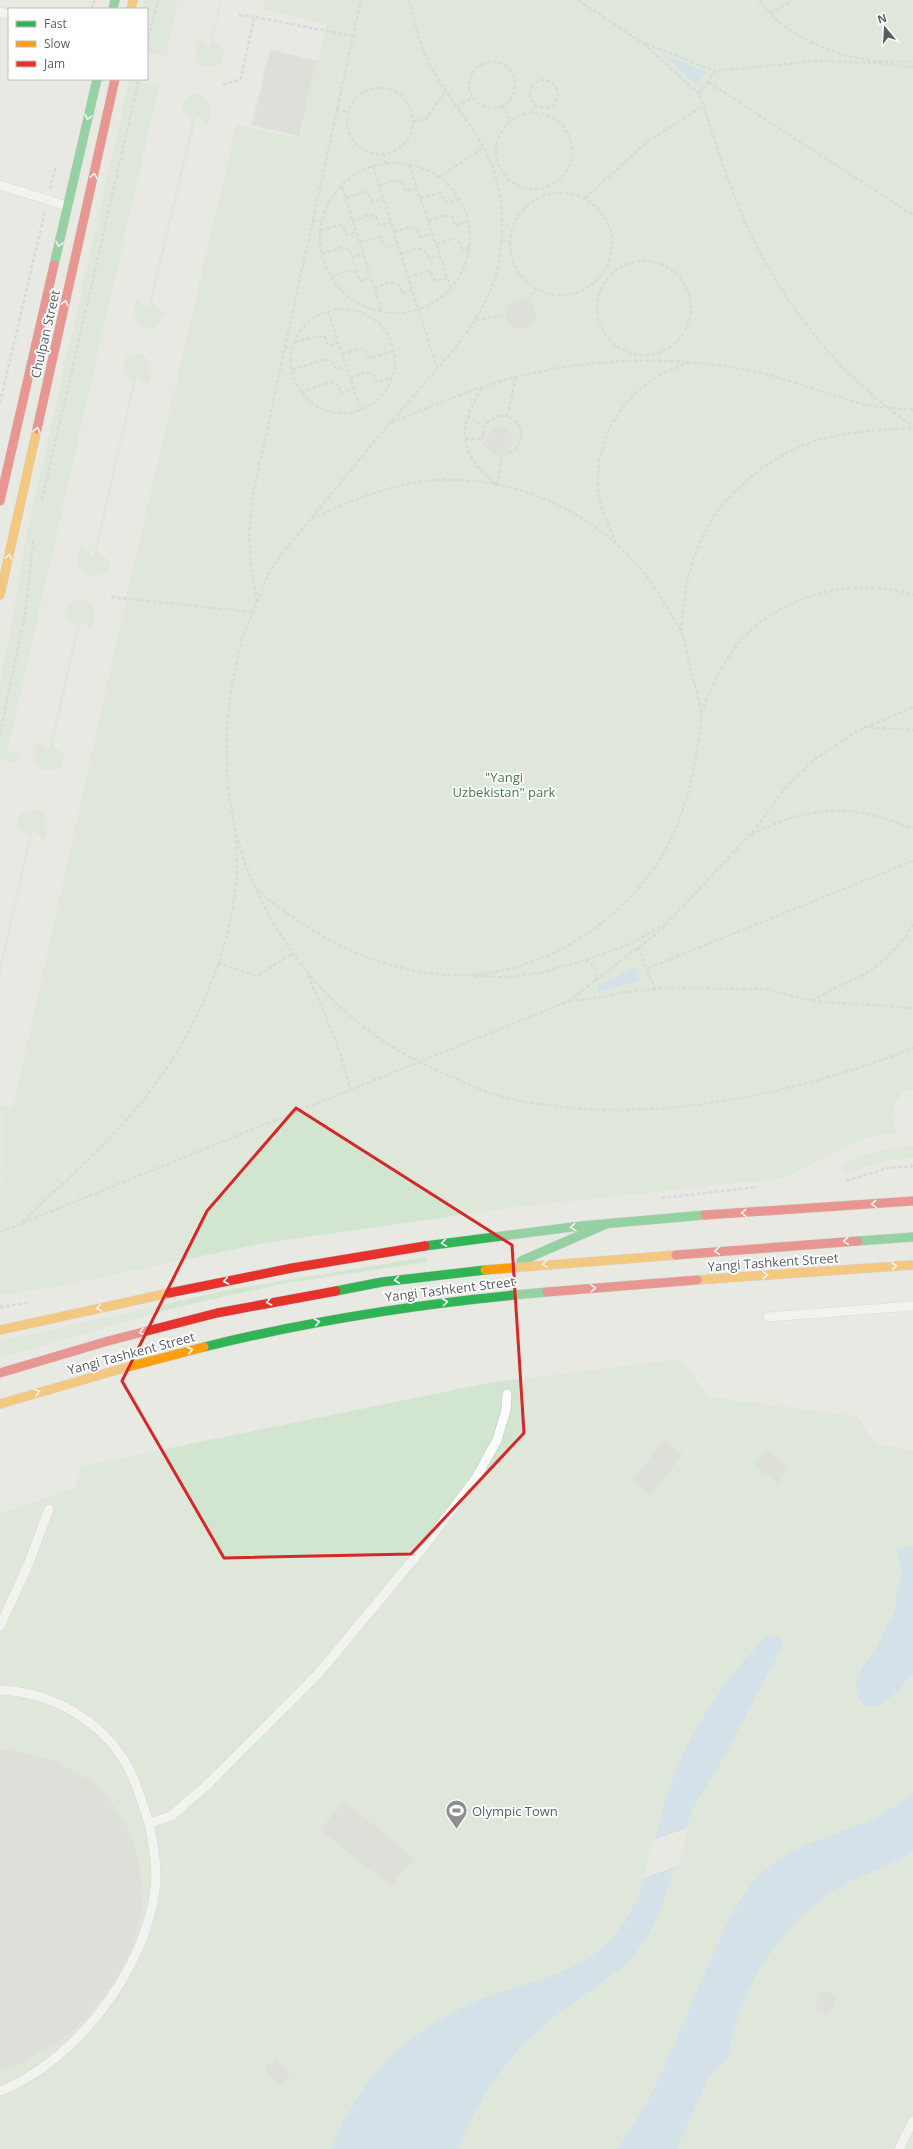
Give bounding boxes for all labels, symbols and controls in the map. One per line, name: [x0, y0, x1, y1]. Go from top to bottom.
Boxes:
legend: [8, 8, 148, 80]
north arrow: [865, 8, 905, 48]
text: N: [875, 9, 888, 27]
text: Fast: [44, 15, 67, 32]
text: Slow: [44, 35, 71, 52]
text: Jam: [43, 55, 65, 72]
one-way arrow: [85, 114, 93, 120]
one-way arrow: [89, 173, 97, 179]
one-way arrow: [55, 240, 63, 247]
street label: Chulpan Street: [26, 288, 64, 380]
one-way arrow: [61, 300, 69, 306]
one-way arrow: [32, 427, 40, 433]
one-way arrow: [4, 554, 12, 560]
park label: "Yangi Uzbekistan" park: [453, 768, 556, 801]
one-way arrow: [871, 1199, 877, 1208]
one-way arrow: [741, 1208, 747, 1217]
one-way arrow: [570, 1222, 576, 1231]
one-way arrow: [843, 1236, 849, 1245]
one-way arrow: [441, 1238, 447, 1247]
one-way arrow: [714, 1247, 720, 1256]
street label: Yangi Tashkent Street: [707, 1248, 839, 1276]
one-way arrow: [542, 1260, 548, 1269]
one-way arrow: [891, 1261, 897, 1270]
one-way arrow: [761, 1271, 768, 1280]
street label: Yangi Tashkent Street: [384, 1272, 517, 1306]
one-way arrow: [394, 1275, 400, 1284]
one-way arrow: [223, 1277, 229, 1285]
one-way arrow: [590, 1284, 596, 1293]
one-way arrow: [265, 1298, 272, 1306]
one-way arrow: [442, 1298, 448, 1307]
one-way arrow: [96, 1304, 102, 1312]
one-way arrow: [313, 1319, 320, 1327]
street label: Yangi Tashkent Street: [65, 1327, 197, 1379]
one-way arrow: [139, 1327, 146, 1336]
one-way arrow: [186, 1346, 193, 1355]
one-way arrow: [34, 1388, 41, 1397]
sports icon: Olympic Town: [443, 1798, 469, 1831]
place label: Olympic Town: [472, 1802, 558, 1820]

